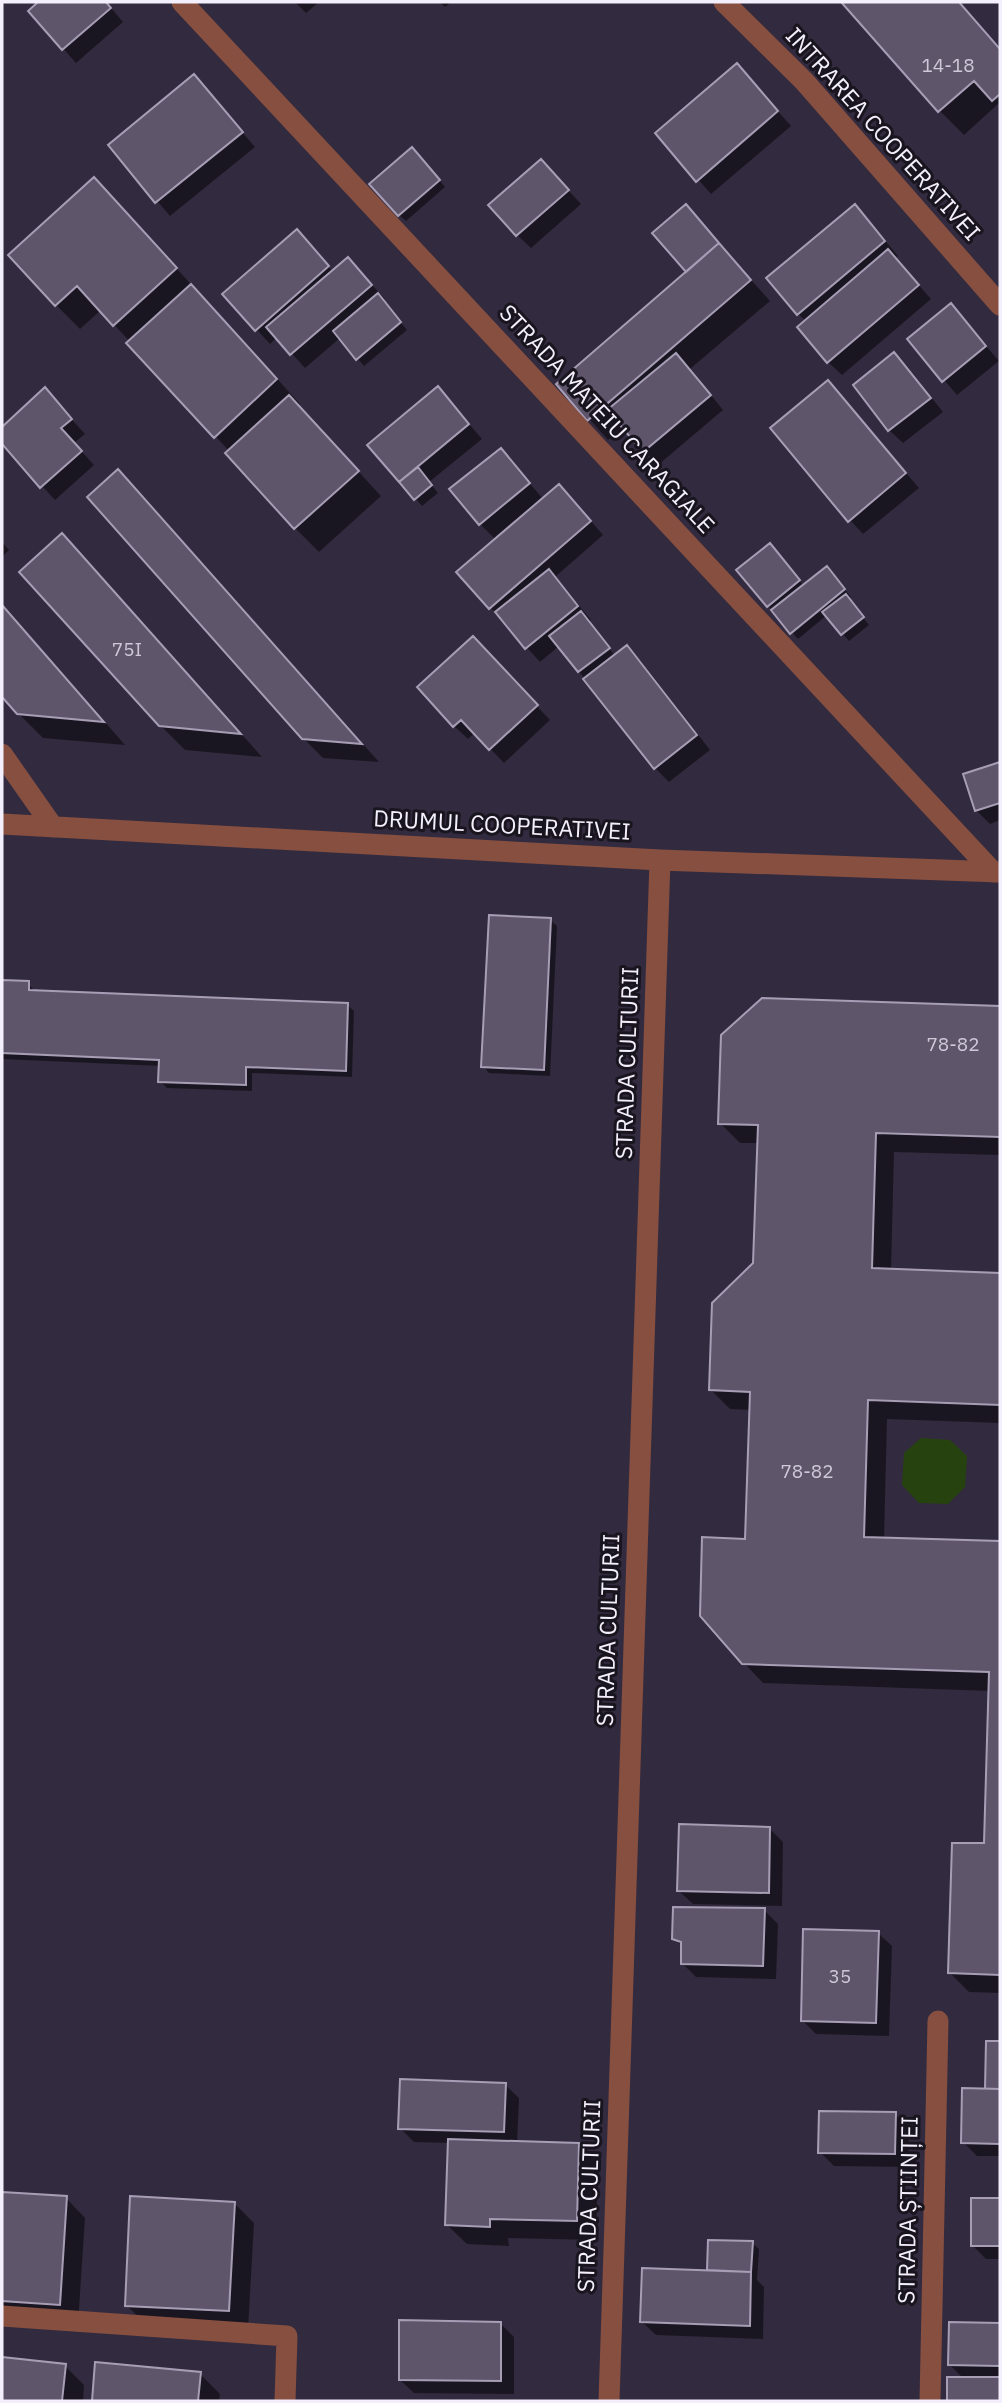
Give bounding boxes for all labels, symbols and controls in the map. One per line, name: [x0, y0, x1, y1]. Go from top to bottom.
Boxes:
street label: INTRAREA COOPERATIVEI: [780, 20, 988, 246]
house number: 14-18: [921, 53, 975, 77]
street label: STRADA MATEIU CARAGIALE: [494, 297, 722, 539]
house number: 75I: [112, 637, 142, 661]
street label: DRUMUL COOPERATIVEI: [373, 802, 631, 846]
street label: STRADA CULTURII: [608, 966, 644, 1160]
house number: 78-82: [926, 1032, 980, 1056]
house number: 78-82: [780, 1459, 834, 1483]
street label: STRADA CULTURII: [589, 1533, 625, 1727]
house number: 35: [829, 1964, 851, 1988]
street label: STRADA CULTURII: [570, 2099, 606, 2293]
street label: STRADA ȘTIINȚEI: [890, 2116, 924, 2304]

